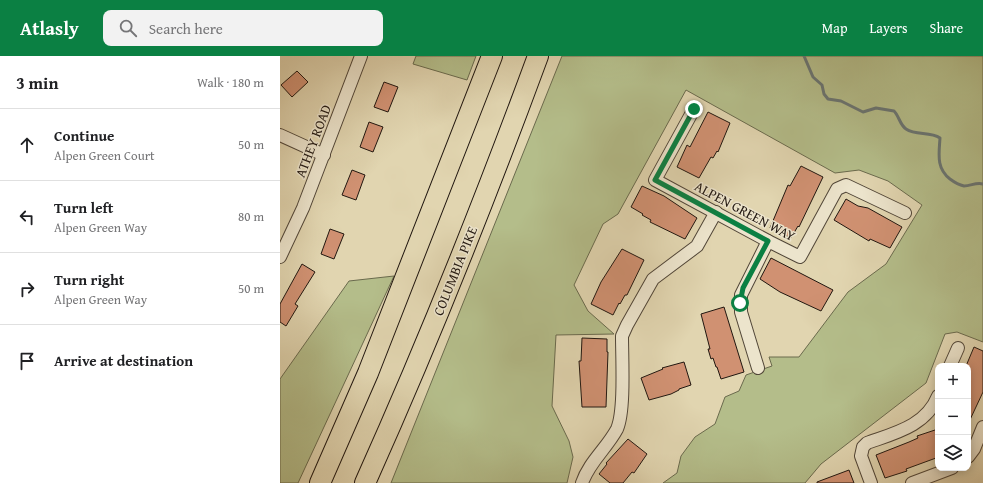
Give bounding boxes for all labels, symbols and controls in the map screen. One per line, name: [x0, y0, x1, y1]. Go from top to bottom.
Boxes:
search box: [103, 10, 383, 46]
text: Atlasly: [20, 14, 79, 42]
icon: search: [117, 17, 139, 39]
text: Search here: [149, 18, 223, 39]
text: Map: [822, 18, 848, 38]
text: Layers: [870, 18, 908, 38]
text: Share: [930, 18, 963, 38]
text: 3 min: [16, 70, 58, 95]
text: Walk · 180 m: [197, 73, 264, 92]
route end: [685, 100, 703, 118]
street label: ATHEY ROAD: [290, 102, 336, 180]
text: Continue: [54, 125, 115, 146]
icon: ahead: [16, 134, 38, 156]
text: 50 m: [238, 135, 264, 154]
text: Alpen Green Court: [54, 146, 155, 165]
street label: ALPEN GREEN WAY: [691, 176, 799, 246]
text: Turn left: [54, 197, 113, 218]
icon: left: [16, 206, 38, 228]
text: 80 m: [238, 207, 264, 226]
text: Alpen Green Way: [54, 218, 147, 237]
street label: COLUMBIA PIKE: [428, 223, 482, 319]
text: Turn right: [54, 269, 125, 290]
icon: right: [16, 278, 38, 300]
text: 50 m: [238, 279, 264, 298]
text: Alpen Green Way: [54, 290, 147, 309]
route start: [731, 294, 749, 312]
icon: arrive: [16, 350, 38, 372]
text: Arrive at destination: [54, 350, 193, 371]
map controls: [935, 363, 971, 471]
button: +: [935, 363, 971, 399]
button: −: [935, 399, 971, 435]
button: layers: [935, 435, 971, 471]

